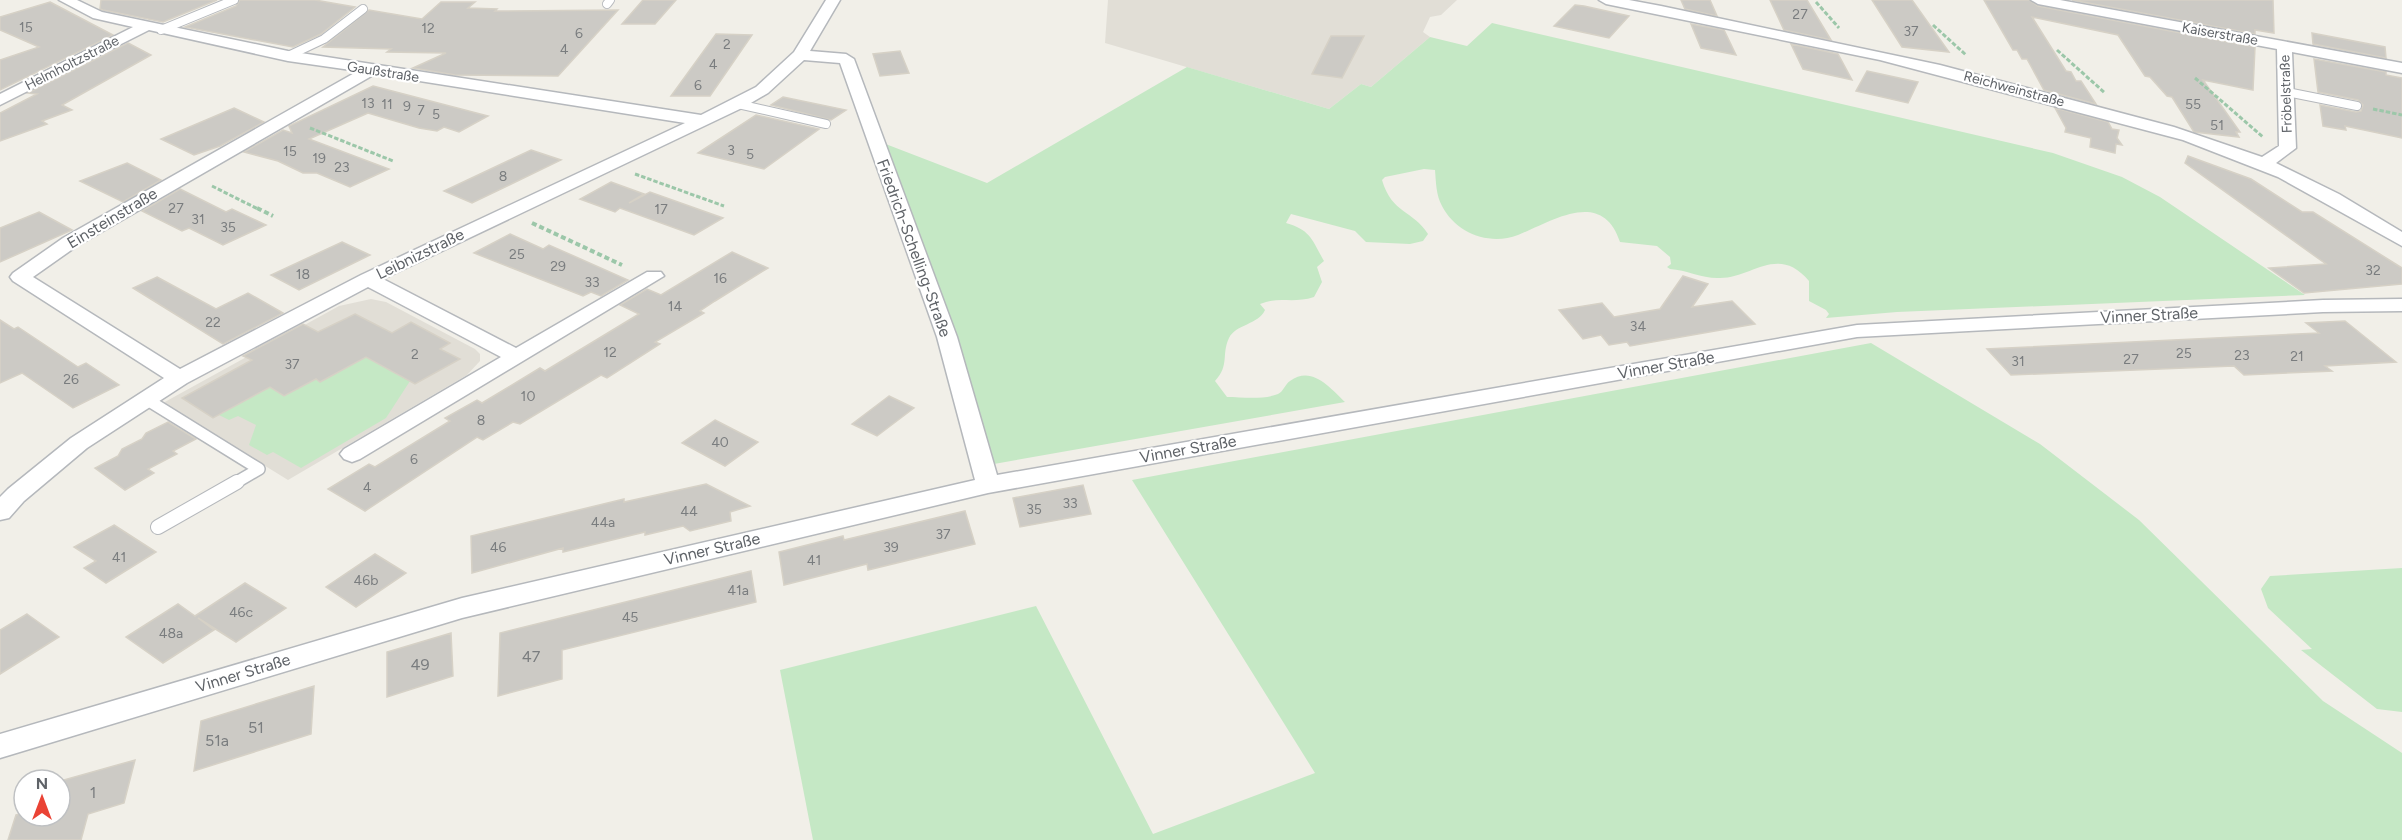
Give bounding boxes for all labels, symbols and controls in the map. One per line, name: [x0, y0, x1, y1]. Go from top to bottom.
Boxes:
house number: 27: [1792, 6, 1808, 23]
house number: 15: [19, 19, 33, 36]
street label: Kaiserstraße: [2181, 19, 2260, 49]
house number: 12: [421, 20, 435, 37]
house number: 37: [1903, 23, 1919, 40]
house number: 6: [575, 25, 583, 42]
street label: Helmholtzstraße: [22, 32, 122, 94]
house number: 2: [723, 36, 731, 53]
house number: 4: [560, 41, 569, 58]
street label: Fröbelstraße: [2276, 54, 2296, 134]
house number: 4: [709, 56, 718, 73]
street label: Gaußstraße: [346, 58, 421, 86]
street label: Reichweinstraße: [1962, 67, 2067, 111]
house number: 6: [694, 77, 702, 94]
house number: 13: [361, 95, 375, 112]
house number: 11: [381, 96, 393, 113]
house number: 55: [2185, 96, 2201, 113]
house number: 9: [403, 98, 411, 115]
house number: 7: [417, 102, 425, 119]
house number: 5: [432, 106, 440, 123]
house number: 51: [2210, 117, 2224, 134]
house number: 3: [727, 142, 735, 159]
house number: 15: [283, 143, 297, 160]
house number: 5: [746, 146, 754, 163]
house number: 19: [312, 150, 326, 167]
street label: Friedrich-Schelling-Straße: [873, 156, 955, 340]
house number: 23: [334, 159, 350, 176]
house number: 8: [499, 168, 507, 185]
street label: Einsteinstraße: [63, 184, 161, 252]
house number: 27: [168, 200, 184, 217]
house number: 17: [654, 201, 668, 218]
house number: 31: [191, 211, 205, 228]
house number: 35: [220, 219, 236, 236]
street label: Leibnizstraße: [373, 224, 467, 283]
house number: 25: [509, 246, 525, 263]
house number: 29: [550, 258, 566, 275]
house number: 32: [2365, 262, 2381, 279]
house number: 18: [296, 266, 310, 283]
house number: 16: [713, 270, 727, 287]
house number: 33: [584, 274, 600, 291]
house number: 14: [668, 298, 683, 315]
street label: Vinner Straße: [2100, 303, 2199, 327]
house number: 22: [205, 314, 221, 331]
house number: 34: [1630, 318, 1646, 335]
house number: 12: [603, 344, 617, 361]
house number: 25: [2176, 345, 2192, 362]
house number: 2: [411, 346, 419, 363]
street label: Vinner Straße: [1616, 347, 1716, 383]
house number: 23: [2234, 347, 2250, 364]
house number: 21: [2290, 348, 2304, 365]
house number: 27: [2123, 351, 2139, 368]
house number: 31: [2011, 353, 2025, 370]
house number: 37: [284, 356, 300, 373]
house number: 26: [63, 371, 79, 388]
house number: 10: [521, 388, 535, 405]
house number: 8: [477, 412, 485, 429]
street label: Vinner Straße: [1138, 431, 1238, 467]
house number: 40: [711, 434, 729, 451]
house number: 6: [410, 451, 418, 468]
house number: 4: [363, 479, 372, 496]
house number: 33: [1062, 495, 1078, 512]
house number: 35: [1026, 501, 1042, 518]
house number: 44: [680, 503, 698, 520]
house number: 44a: [591, 514, 615, 531]
house number: 37: [935, 526, 951, 543]
street label: Vinner Straße: [662, 529, 762, 569]
house number: 46: [490, 539, 506, 556]
house number: 39: [883, 539, 899, 556]
house number: 41: [112, 549, 126, 566]
house number: 41: [807, 552, 821, 569]
house number: 46b: [354, 572, 378, 589]
house number: 41a: [727, 582, 749, 599]
house number: 46c: [229, 604, 254, 621]
house number: 45: [622, 609, 638, 626]
house number: 48a: [159, 625, 183, 642]
house number: 47: [522, 647, 541, 666]
street label: Vinner Straße: [193, 650, 293, 696]
house number: 49: [411, 655, 430, 674]
house number: 51: [248, 718, 264, 737]
house number: 51a: [205, 731, 229, 750]
north arrow: [12, 768, 72, 828]
text: N: [36, 774, 48, 793]
house number: 1: [90, 783, 96, 802]

